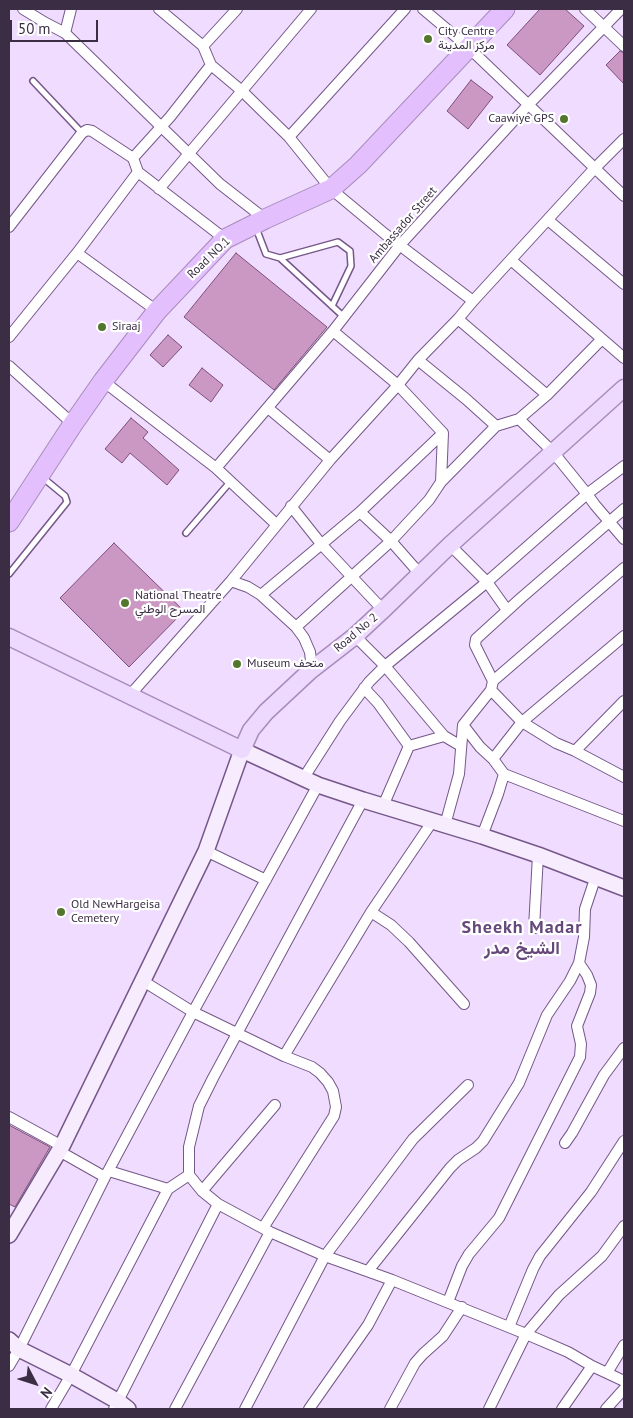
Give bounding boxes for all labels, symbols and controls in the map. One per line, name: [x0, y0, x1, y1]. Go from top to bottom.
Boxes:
scale bar: [12, 10, 100, 42]
text: 50 m: [18, 19, 51, 38]
place label: City Centre مركز المدينة: [438, 25, 495, 53]
marker: City Centre مركز المدينة: [422, 33, 434, 45]
place label: Caawiye GPS: [488, 112, 554, 126]
marker: Caawiye GPS: [558, 113, 570, 125]
street label: Ambassador Street: [366, 184, 440, 266]
street label: Road NO.1: [185, 234, 233, 282]
place label: Siraaj: [112, 320, 141, 334]
marker: Siraaj: [96, 321, 108, 333]
place label: National Theatre المسرح الوطني: [135, 589, 221, 617]
marker: National Theatre المسرح الوطني: [119, 597, 131, 609]
street label: Road No 2: [331, 610, 381, 656]
place label: Museum متحف: [247, 657, 324, 671]
marker: Museum متحف: [231, 658, 243, 670]
place label: Old NewHargeisa Cemetery: [71, 898, 160, 926]
marker: Old NewHargeisa Cemetery: [55, 906, 67, 918]
district label: Sheekh Madar الشيخ مدر: [460, 917, 584, 960]
north arrow: [10, 1358, 60, 1408]
text: N: [37, 1383, 56, 1402]

